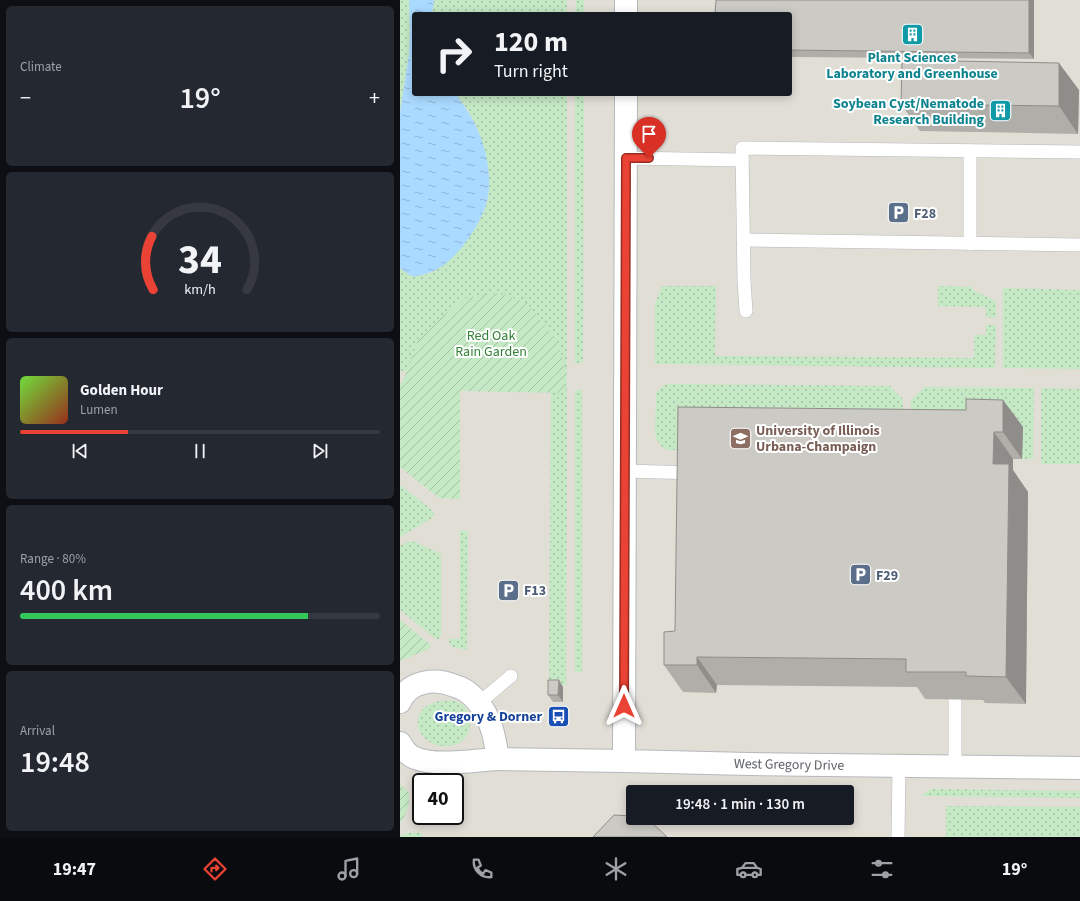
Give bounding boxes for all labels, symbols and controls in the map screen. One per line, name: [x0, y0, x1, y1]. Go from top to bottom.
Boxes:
text: 120 m: [494, 22, 568, 62]
building icon: Plant Sciences Laboratory and Greenhouse: [899, 22, 925, 48]
icon: right: [428, 28, 480, 80]
place label: Plant Sciences Laboratory and Greenhouse: [826, 48, 998, 84]
text: Climate: [20, 58, 62, 76]
text: Turn right: [494, 59, 568, 84]
text: 19°: [179, 77, 221, 120]
text: −: [20, 82, 31, 114]
text: +: [369, 82, 380, 114]
place label: Soybean Cyst/Nematode Research Building: [833, 94, 985, 130]
building icon: Soybean Cyst/Nematode Research Building: [987, 98, 1013, 124]
pin: [632, 117, 666, 158]
icon: arrive: [638, 123, 660, 145]
parking icon: F28: [885, 200, 911, 226]
place label: F28: [914, 204, 936, 224]
text: 34: [178, 230, 222, 290]
text: km/h: [184, 279, 216, 300]
park label: Red Oak Rain Garden: [455, 326, 527, 362]
text: Golden Hour: [80, 380, 163, 401]
text: Lumen: [80, 401, 118, 419]
place label: University of Illinois Urbana-Champaign: [756, 421, 880, 457]
school or university icon: University of Illinois Urbana-Champaign: [727, 425, 753, 451]
icon: previous: [69, 440, 91, 462]
icon: pause: [189, 440, 211, 462]
icon: next: [309, 440, 331, 462]
text: Range · 80%: [20, 550, 86, 568]
parking icon: F29: [848, 562, 874, 588]
place label: F29: [876, 566, 898, 586]
text: 400 km: [20, 569, 113, 612]
parking icon: F13: [496, 577, 522, 603]
place label: F13: [524, 581, 546, 601]
position arrow: [603, 685, 645, 727]
bus stop icon: Gregory & Dorner: [545, 703, 571, 729]
place label: Gregory & Dorner: [435, 707, 542, 727]
text: Arrival: [20, 722, 55, 740]
text: 19:48: [20, 741, 90, 784]
street label: West Gregory Drive: [734, 754, 844, 776]
speed limit sign: 40: [412, 773, 464, 825]
text: 19:48 · 1 min · 130 m: [675, 794, 805, 815]
icon: directions: [201, 855, 229, 883]
icon: music: [335, 855, 363, 883]
icon: phone: [468, 855, 496, 883]
icon: climate: [602, 855, 630, 883]
icon: car: [735, 855, 763, 883]
icon: filters: [868, 855, 896, 883]
text: 19:47: [53, 857, 96, 882]
text: 19°: [1002, 857, 1027, 882]

